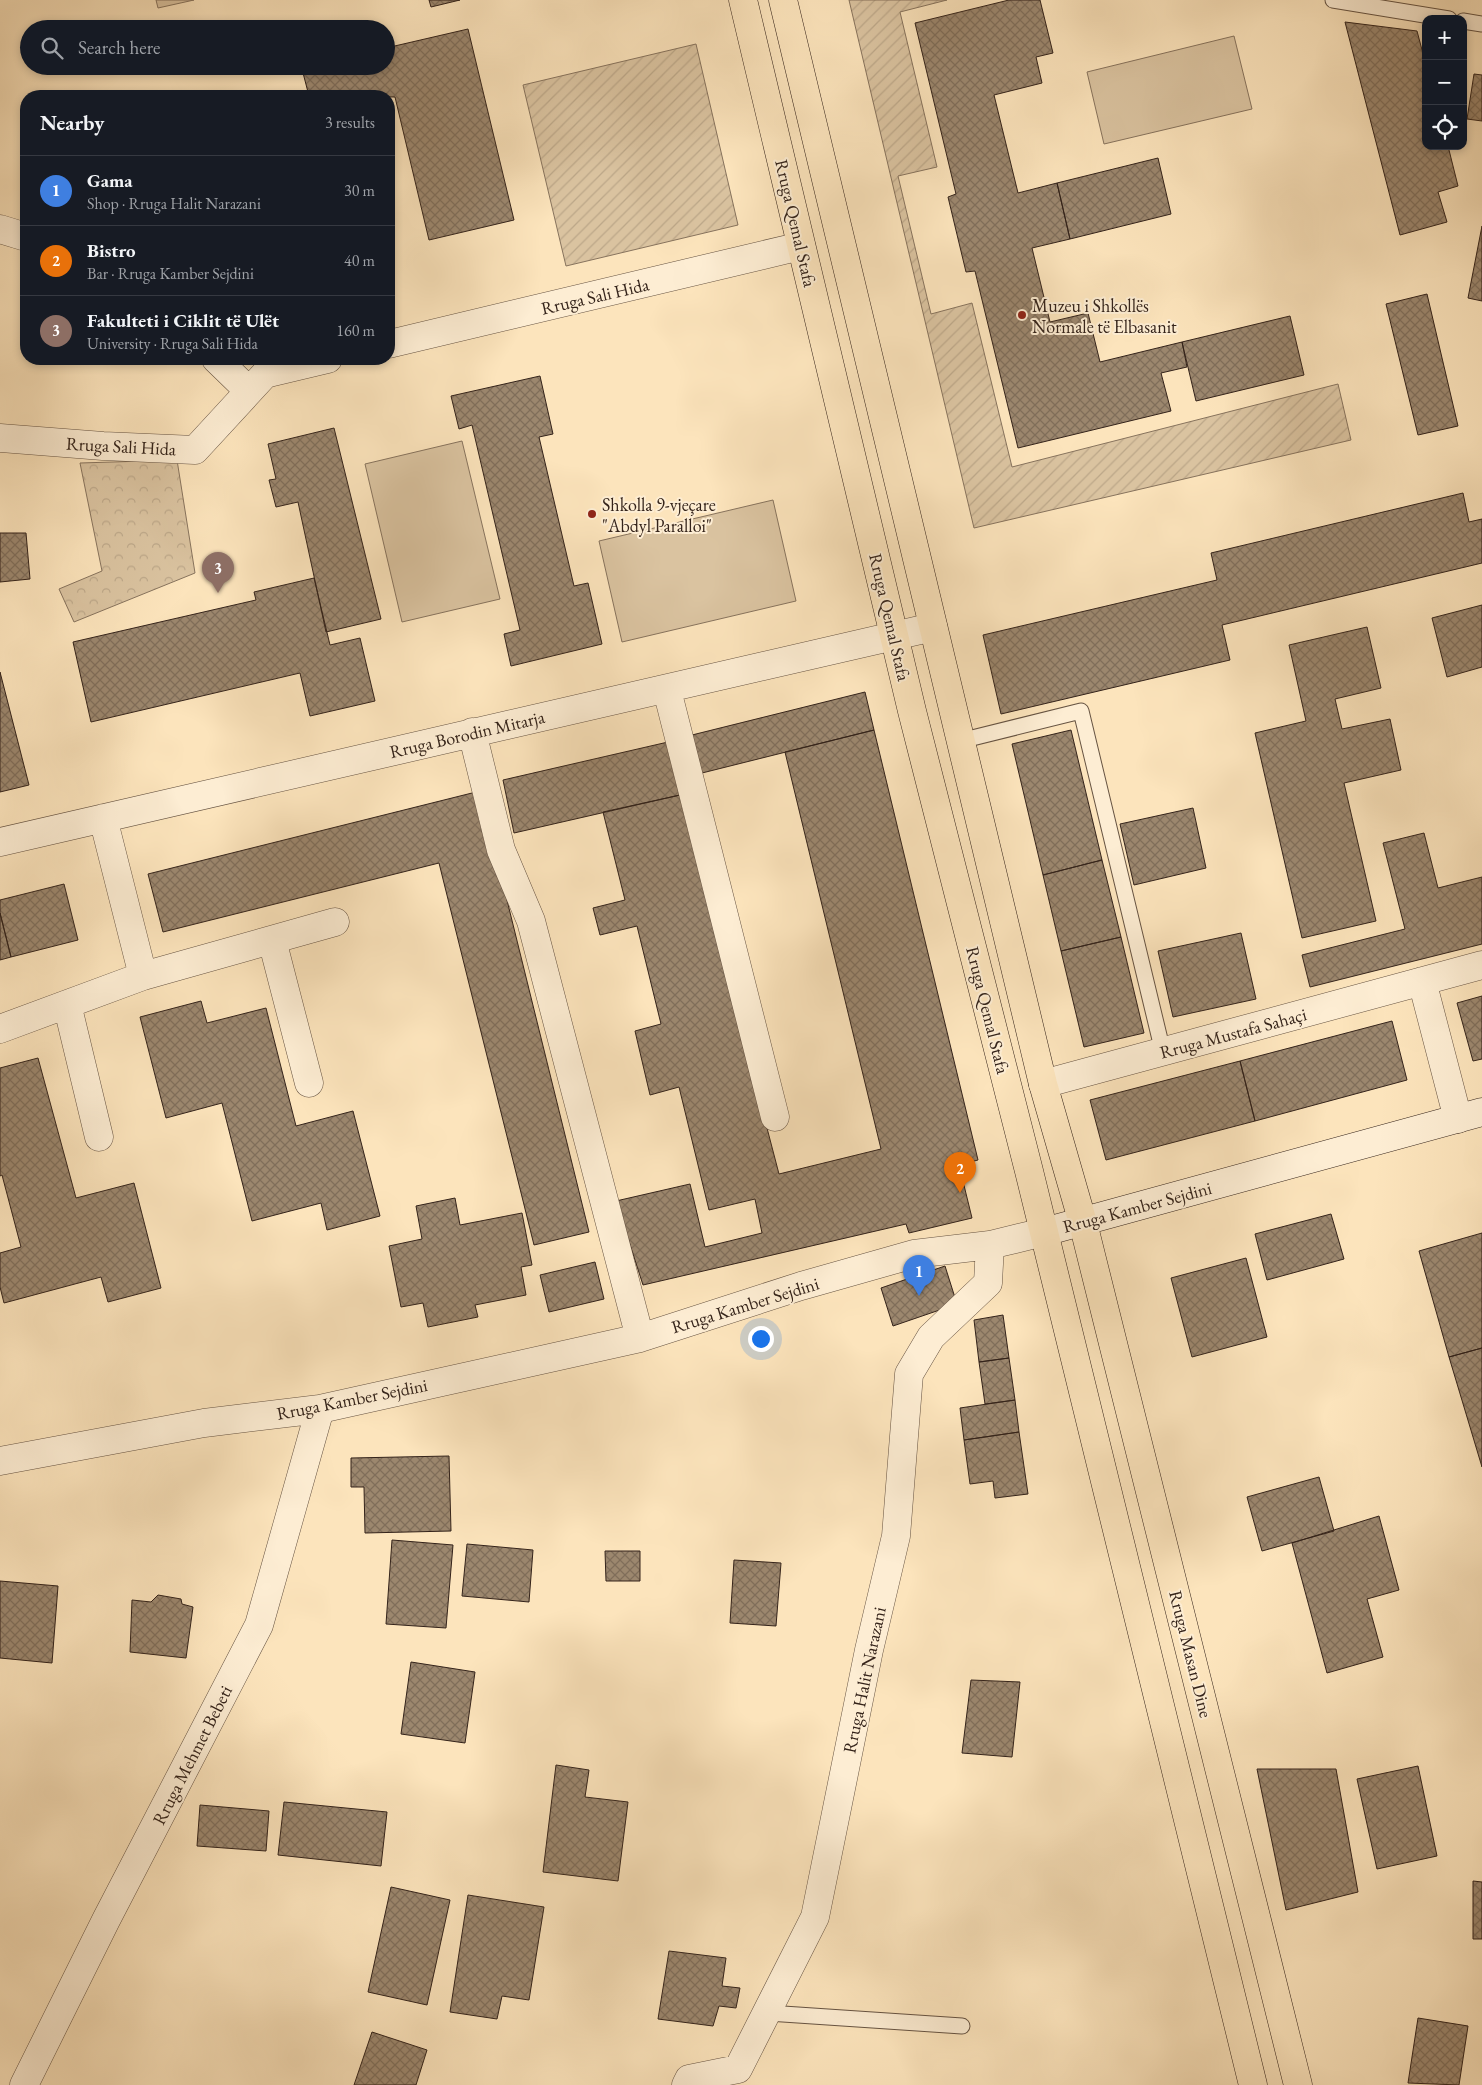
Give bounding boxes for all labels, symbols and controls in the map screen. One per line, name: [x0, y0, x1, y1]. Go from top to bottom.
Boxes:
map controls: [1422, 15, 1467, 150]
button: +: [1422, 15, 1467, 60]
search box: [20, 20, 395, 75]
icon: search: [38, 34, 66, 62]
text: Search here: [78, 35, 160, 60]
button: −: [1422, 60, 1467, 105]
button: locate: [1422, 105, 1467, 150]
text: Nearby: [40, 109, 104, 136]
text: 3 results: [325, 112, 375, 133]
street label: Rruga Qemal Stafa: [770, 157, 822, 290]
text: Gama: [87, 168, 133, 193]
text: 1: [52, 180, 60, 201]
text: 30 m: [344, 180, 375, 201]
text: Shop · Rruga Halit Narazani: [87, 193, 261, 214]
text: Bistro: [87, 238, 136, 263]
text: 2: [52, 250, 60, 271]
text: 40 m: [344, 250, 375, 271]
text: Bar · Rruga Kamber Sejdini: [87, 263, 254, 284]
street label: Rruga Sali Hida: [539, 272, 652, 320]
place label: Muzeu i Shkollës Normale të Elbasanit: [1032, 294, 1177, 338]
text: Fakulteti i Ciklit të Ulët: [87, 308, 279, 333]
marker: Muzeu i Shkollës Normale të Elbasanit: [1016, 309, 1028, 321]
text: 3: [52, 320, 60, 341]
text: 160 m: [336, 320, 375, 341]
text: University · Rruga Sali Hida: [87, 333, 258, 354]
street label: Rruga Sali Hida: [65, 432, 177, 460]
place label: Shkolla 9-vjeçare "Abdyl Paralloi": [602, 493, 716, 537]
marker: Shkolla 9-vjeçare "Abdyl Paralloi": [586, 508, 598, 520]
street label: Rruga Qemal Stafa: [864, 551, 916, 684]
pin: 3: [202, 552, 234, 593]
street label: Rruga Borodin Mitarja: [387, 705, 548, 763]
street label: Rruga Qemal Stafa: [961, 944, 1015, 1077]
street label: Rruga Mustafa Sahaçi: [1157, 1002, 1310, 1064]
pin: 2: [944, 1152, 976, 1193]
street label: Rruga Kamber Sejdini: [1060, 1176, 1215, 1238]
pin: 1: [903, 1255, 935, 1296]
street label: Rruga Kamber Sejdini: [668, 1271, 822, 1338]
your location: [748, 1326, 774, 1352]
street label: Rruga Kamber Sejdini: [275, 1373, 430, 1425]
street label: Rruga Masan Dine: [1164, 1588, 1218, 1720]
street label: Rruga Halit Narazani: [837, 1604, 891, 1755]
street label: Rruga Mehmet Bebeti: [147, 1681, 237, 1829]

